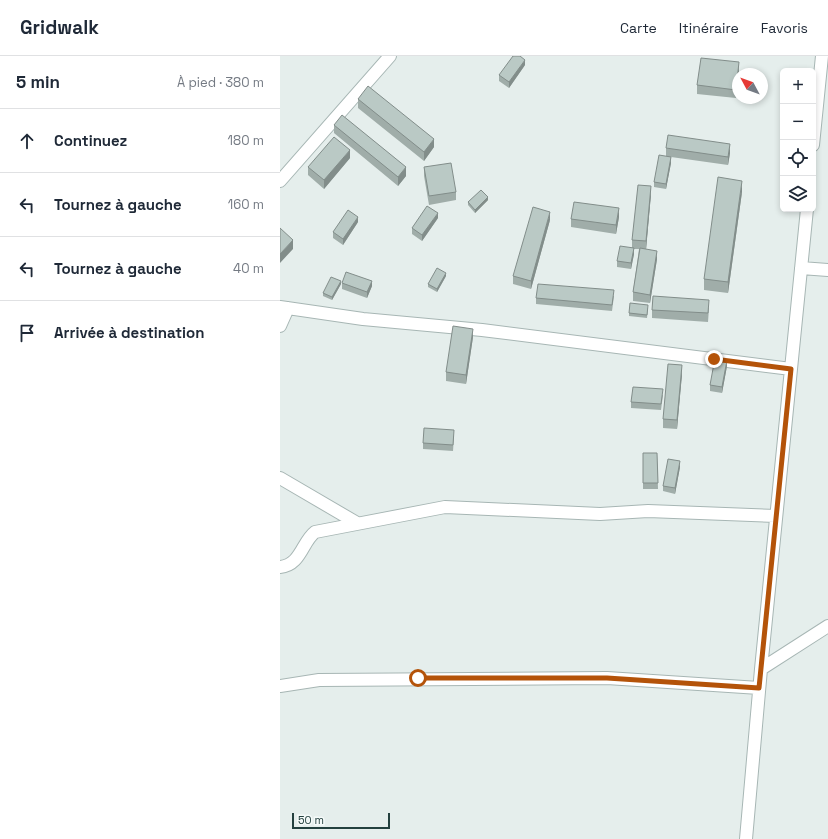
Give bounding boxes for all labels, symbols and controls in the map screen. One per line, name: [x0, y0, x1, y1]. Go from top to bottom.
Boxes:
text: Gridwalk: [20, 15, 99, 40]
text: Carte: [620, 19, 657, 37]
text: Itinéraire: [679, 19, 739, 37]
text: Favoris: [761, 19, 808, 37]
north arrow: [732, 68, 768, 104]
map controls: [780, 68, 816, 212]
button: +: [780, 68, 816, 104]
text: 5 min: [16, 71, 60, 93]
text: À pied · 380 m: [177, 74, 264, 91]
button: −: [780, 104, 816, 140]
icon: ahead: [16, 130, 38, 152]
text: Continuez: [54, 131, 127, 150]
text: 180 m: [228, 132, 264, 149]
button: locate: [780, 140, 816, 176]
button: layers: [780, 176, 816, 212]
icon: left: [16, 194, 38, 216]
text: Tournez à gauche: [54, 195, 182, 214]
text: 160 m: [228, 196, 264, 213]
icon: left: [16, 258, 38, 280]
text: Tournez à gauche: [54, 259, 182, 278]
text: 40 m: [233, 260, 264, 277]
icon: arrive: [16, 322, 38, 344]
text: Arrivée à destination: [54, 323, 204, 342]
route end: [705, 350, 723, 368]
route start: [409, 669, 427, 687]
scale bar: [292, 811, 390, 830]
text: 50 m: [298, 813, 324, 827]

